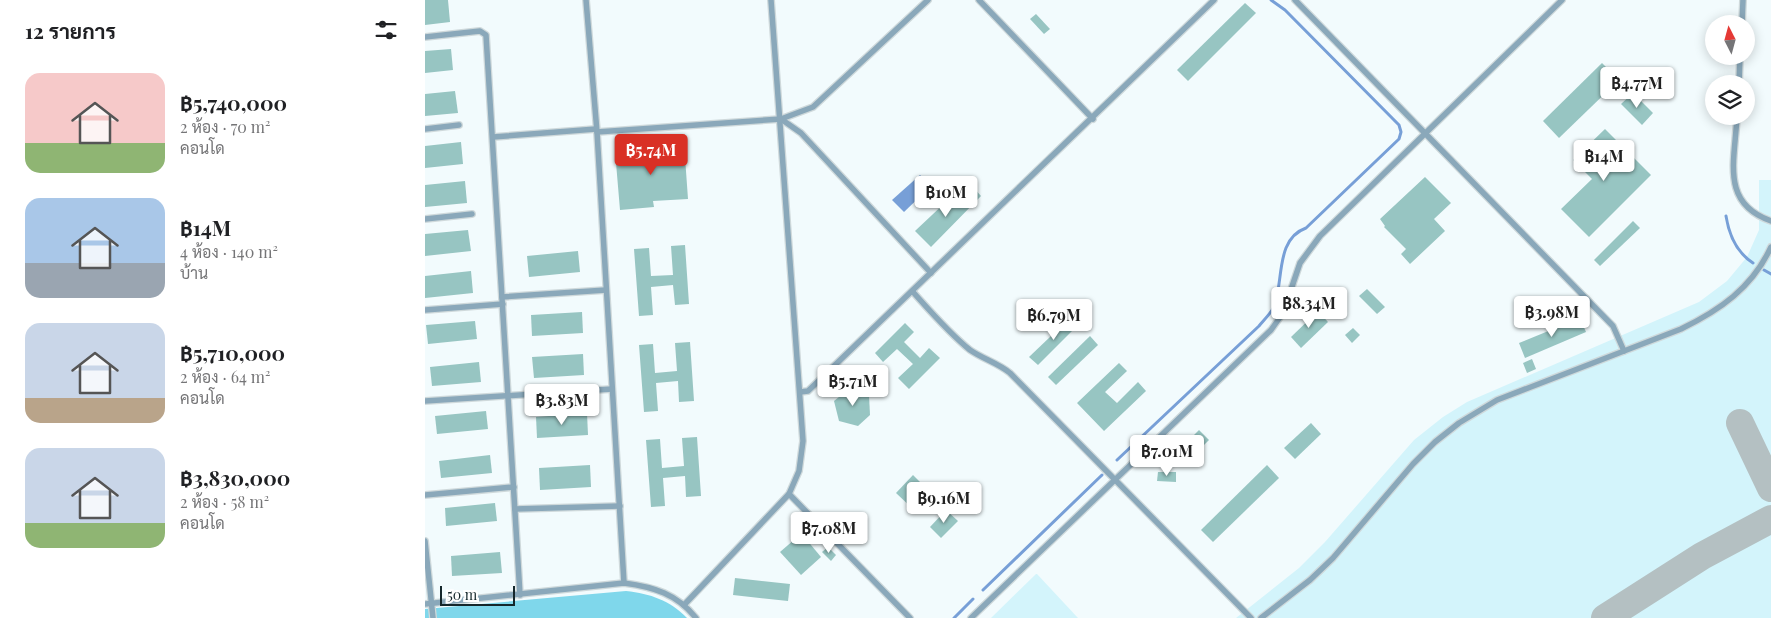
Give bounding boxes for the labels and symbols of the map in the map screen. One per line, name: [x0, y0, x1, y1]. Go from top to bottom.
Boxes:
north arrow: [1705, 15, 1755, 65]
pin: ฿4.77M: [1596, 66, 1678, 109]
pin: ฿5.74M: [610, 134, 692, 176]
pin: ฿14M: [1574, 140, 1634, 182]
pin: ฿10M: [916, 176, 976, 218]
pin: ฿8.34M: [1268, 286, 1350, 329]
pin: ฿3.98M: [1511, 296, 1593, 338]
pin: ฿6.79M: [1013, 298, 1095, 341]
pin: ฿5.71M: [812, 364, 894, 407]
pin: ฿3.83M: [521, 384, 603, 426]
pin: ฿7.01M: [1126, 434, 1208, 477]
pin: ฿9.16M: [903, 482, 985, 524]
pin: ฿7.08M: [788, 512, 870, 554]
scale bar: [440, 583, 515, 606]

